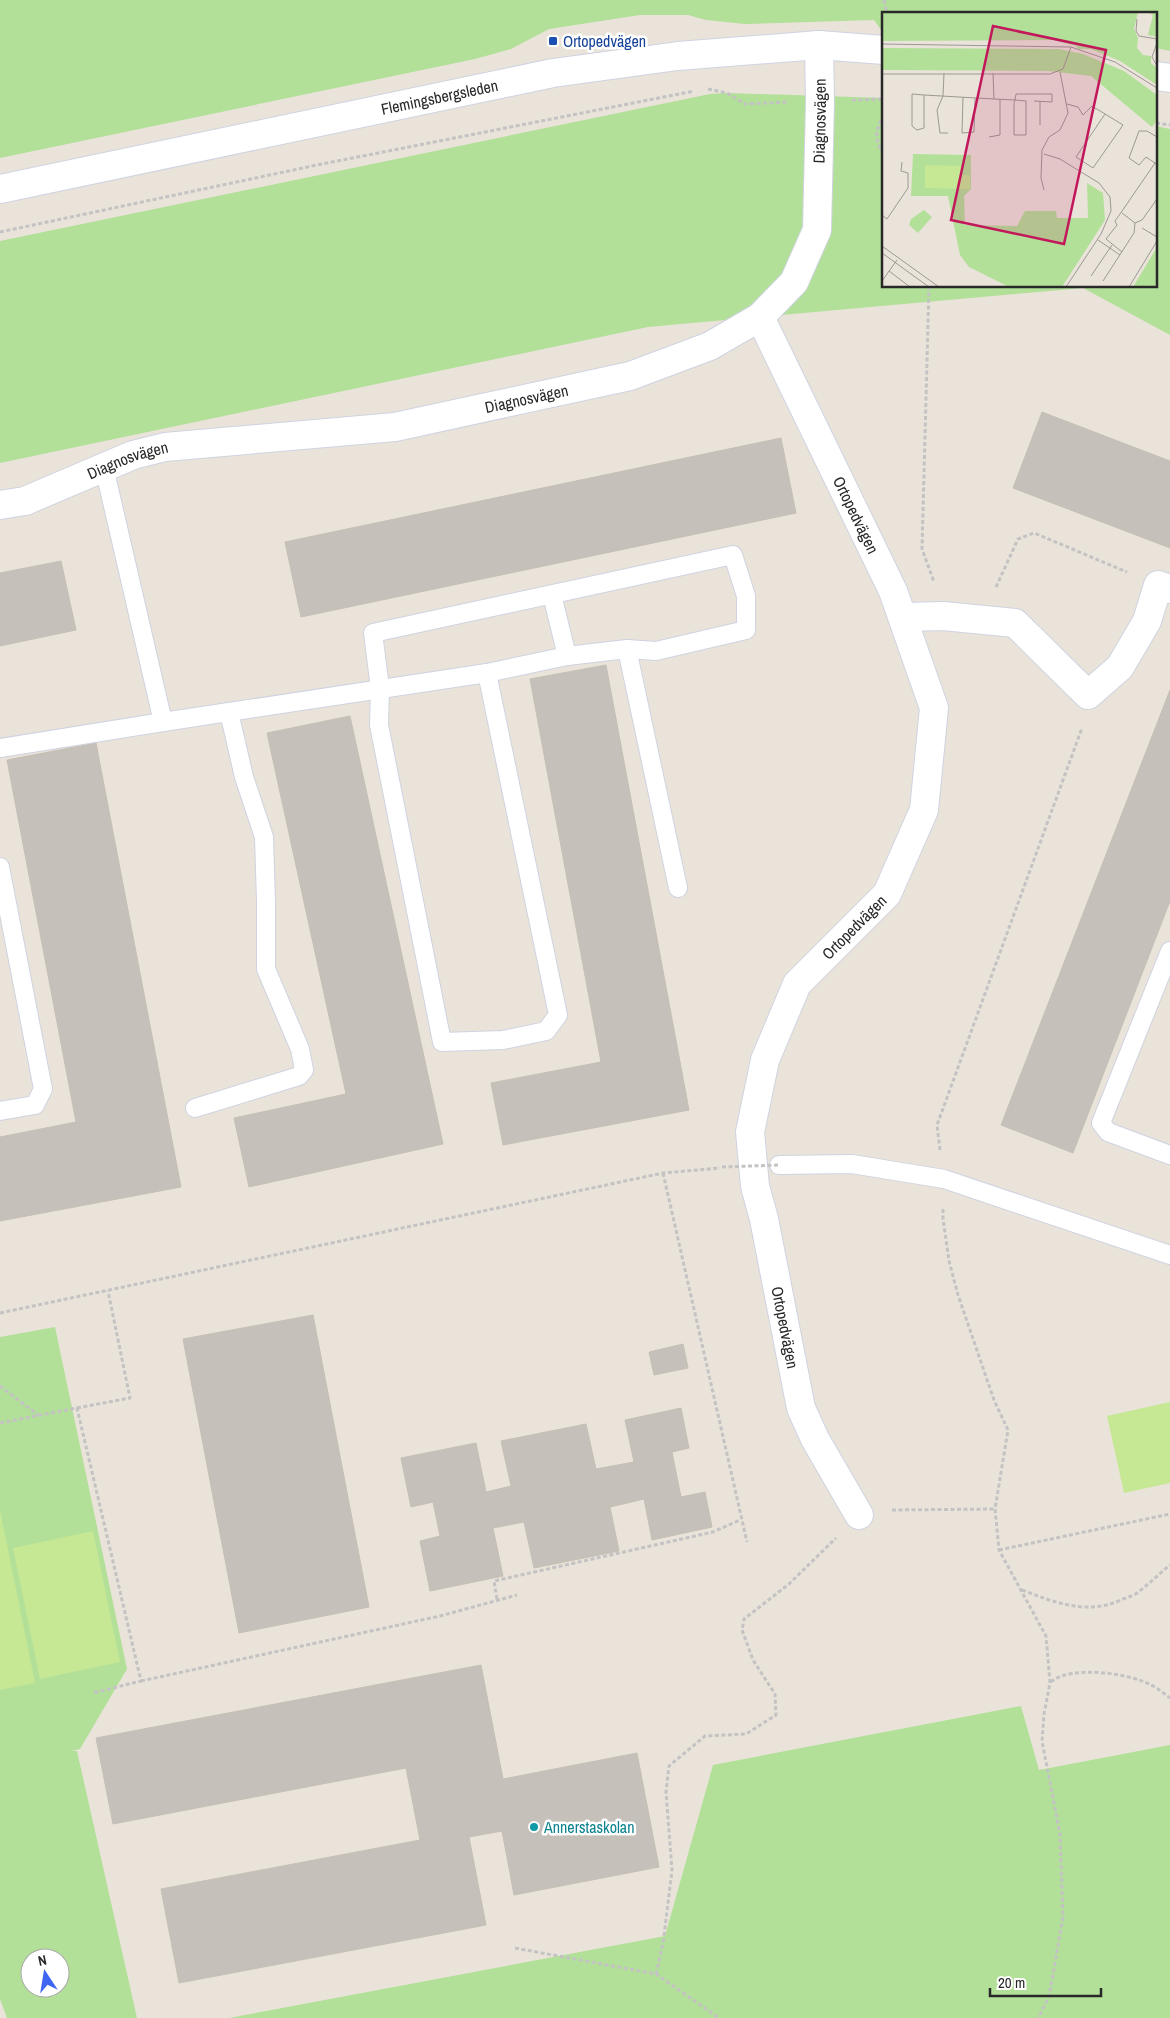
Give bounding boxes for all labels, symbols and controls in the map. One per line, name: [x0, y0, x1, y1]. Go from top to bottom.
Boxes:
inset map: [882, 12, 1158, 288]
place label: Ortopedvägen: [563, 30, 646, 52]
marker: Ortopedvägen: [547, 35, 559, 47]
street label: Flemingsbergsleden: [379, 74, 500, 120]
street label: Diagnosvägen: [808, 78, 831, 164]
street label: Diagnosvägen: [483, 379, 570, 418]
street label: Diagnosvägen: [84, 436, 170, 484]
street label: Ortopedvägen: [828, 473, 884, 557]
street label: Ortopedvägen: [817, 890, 891, 964]
street label: Ortopedvägen: [766, 1284, 804, 1370]
place label: Annerstaskolan: [543, 1816, 634, 1838]
marker: Annerstaskolan: [528, 1821, 540, 1833]
north arrow: [20, 1948, 70, 1998]
text: N: [36, 1951, 48, 1970]
scale bar: [990, 1966, 1101, 1998]
text: 20 m: [998, 1972, 1025, 1993]

